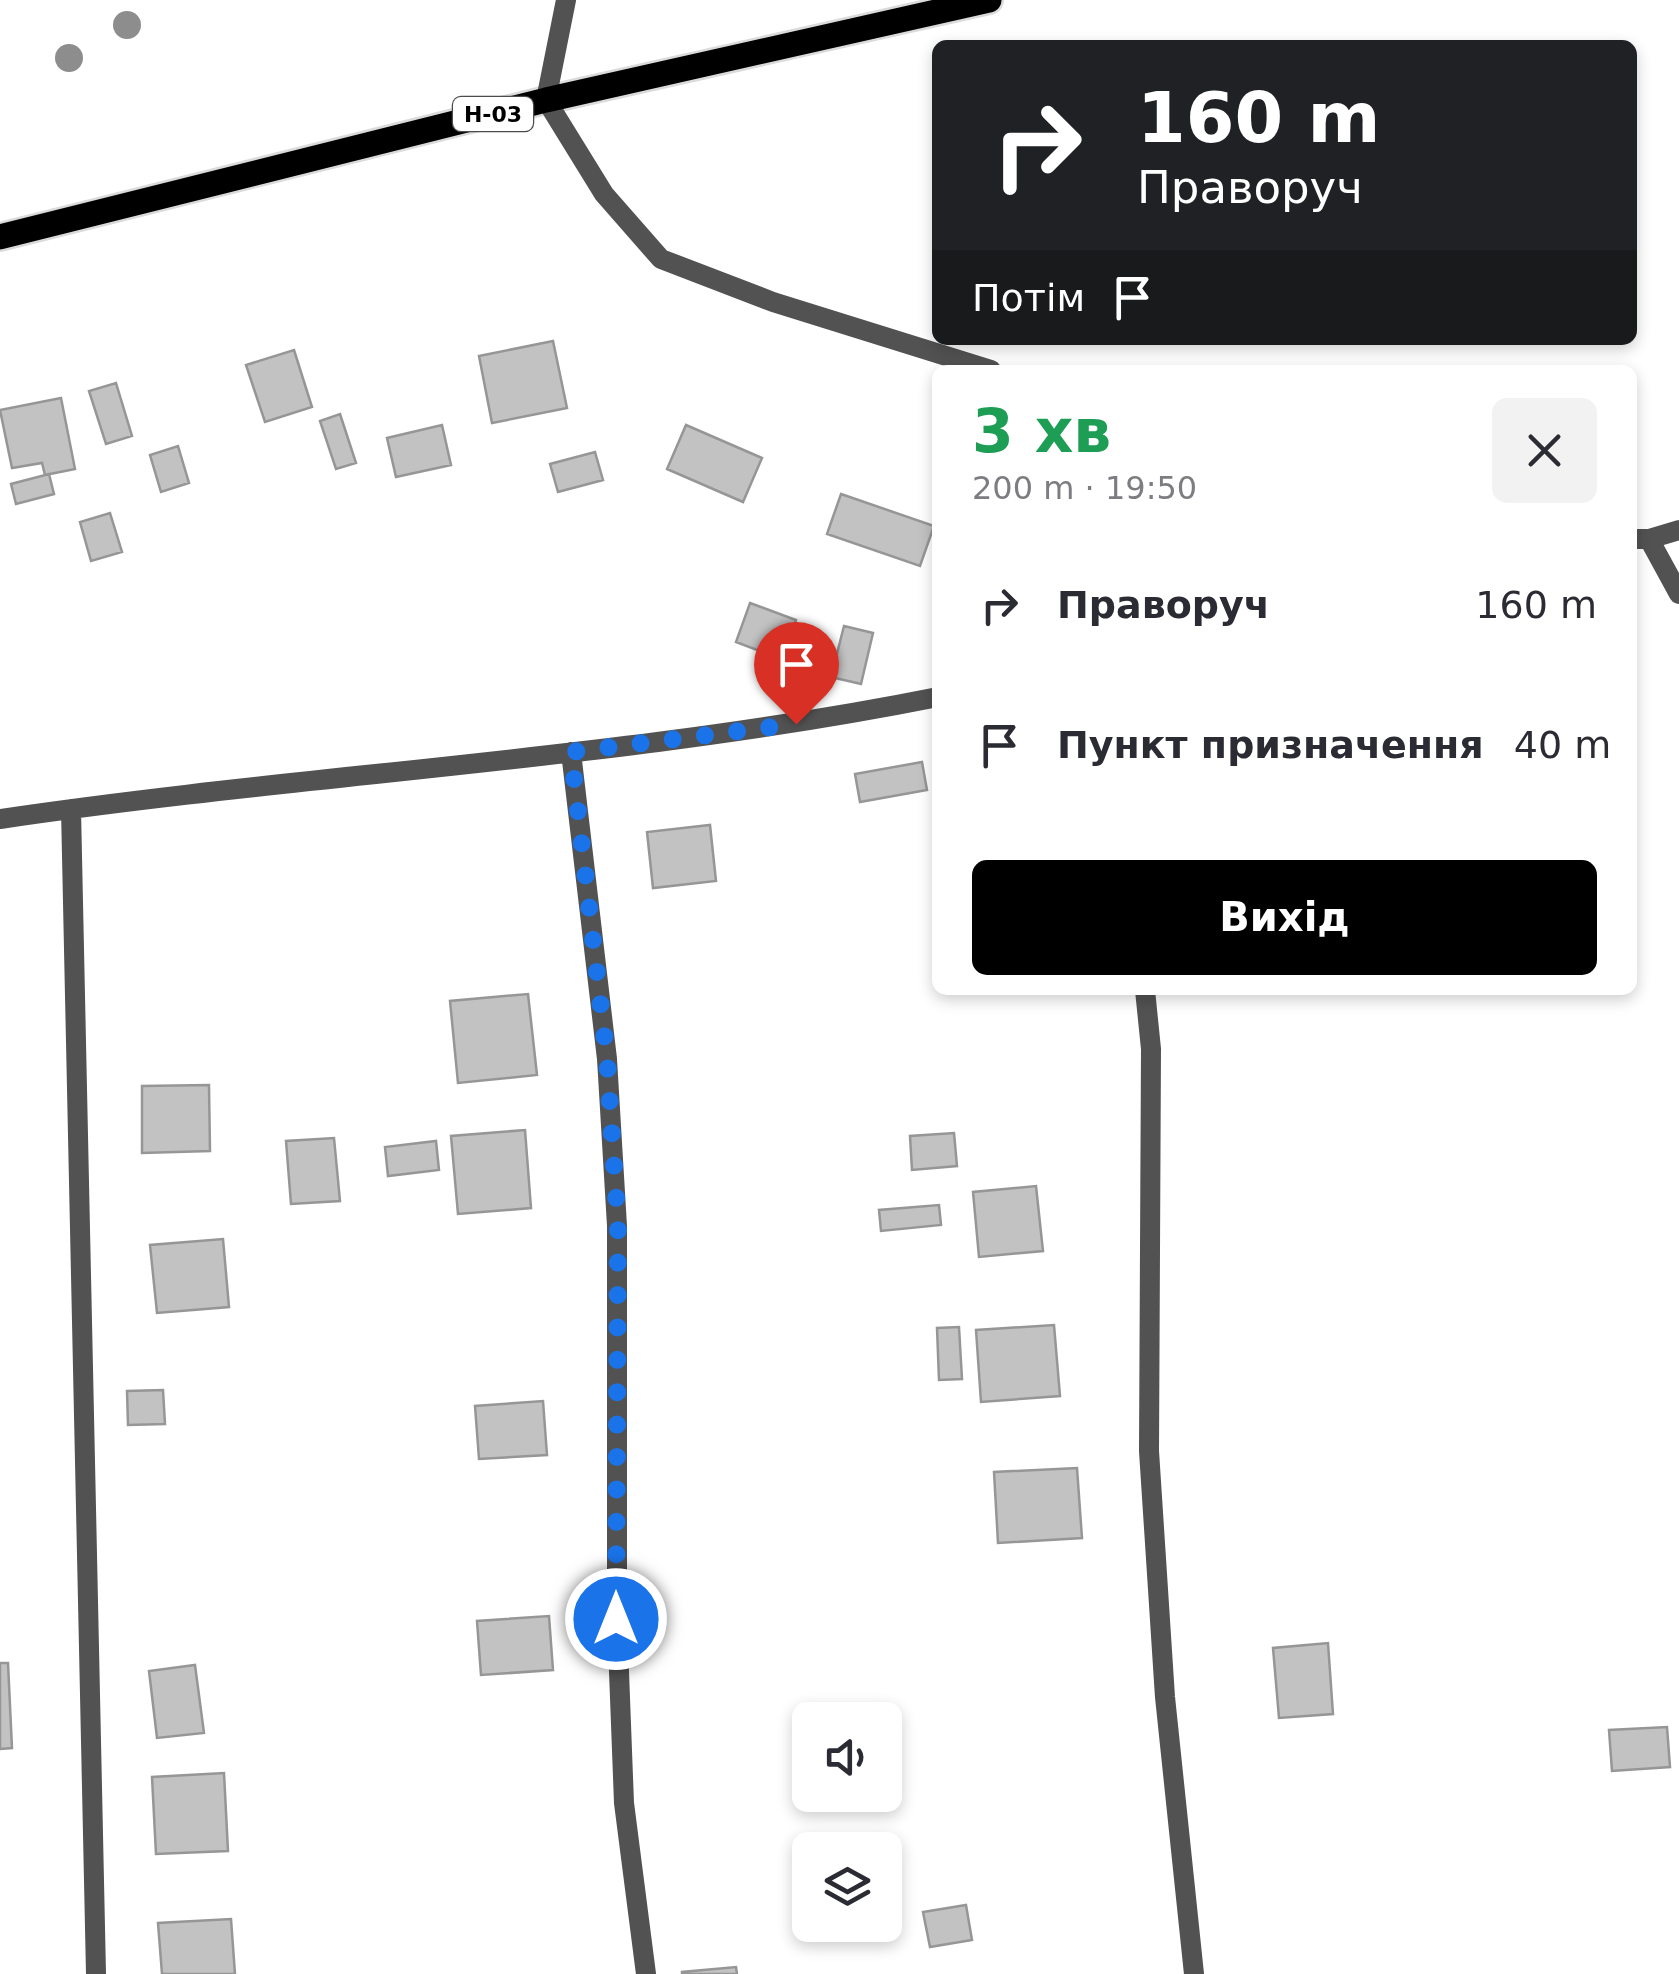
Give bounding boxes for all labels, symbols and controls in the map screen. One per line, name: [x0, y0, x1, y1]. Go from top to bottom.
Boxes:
text: 160 m: [1137, 77, 1380, 159]
icon: right: [972, 80, 1102, 210]
road number: Н-03: [453, 97, 533, 131]
text: Праворуч: [1137, 161, 1363, 214]
icon: arrive: [1105, 270, 1160, 325]
text: Потім: [972, 276, 1085, 320]
text: 3 хв: [972, 396, 1111, 466]
button: close: [1492, 398, 1597, 503]
text: 200 m · 19:50: [972, 469, 1197, 507]
icon: right: [972, 578, 1027, 633]
text: Праворуч: [1057, 583, 1270, 627]
text: 160 m: [1475, 583, 1597, 627]
pin: [754, 622, 839, 725]
icon: arrive: [769, 637, 824, 692]
icon: arrive: [972, 718, 1027, 773]
text: Пункт призначення: [1057, 723, 1484, 767]
text: 40 m: [1514, 723, 1611, 767]
button: Вихід: [972, 860, 1597, 975]
position arrow: [564, 1567, 668, 1671]
map controls: [792, 1702, 902, 1942]
button: sound: [792, 1702, 902, 1812]
button: layers: [792, 1832, 902, 1942]

